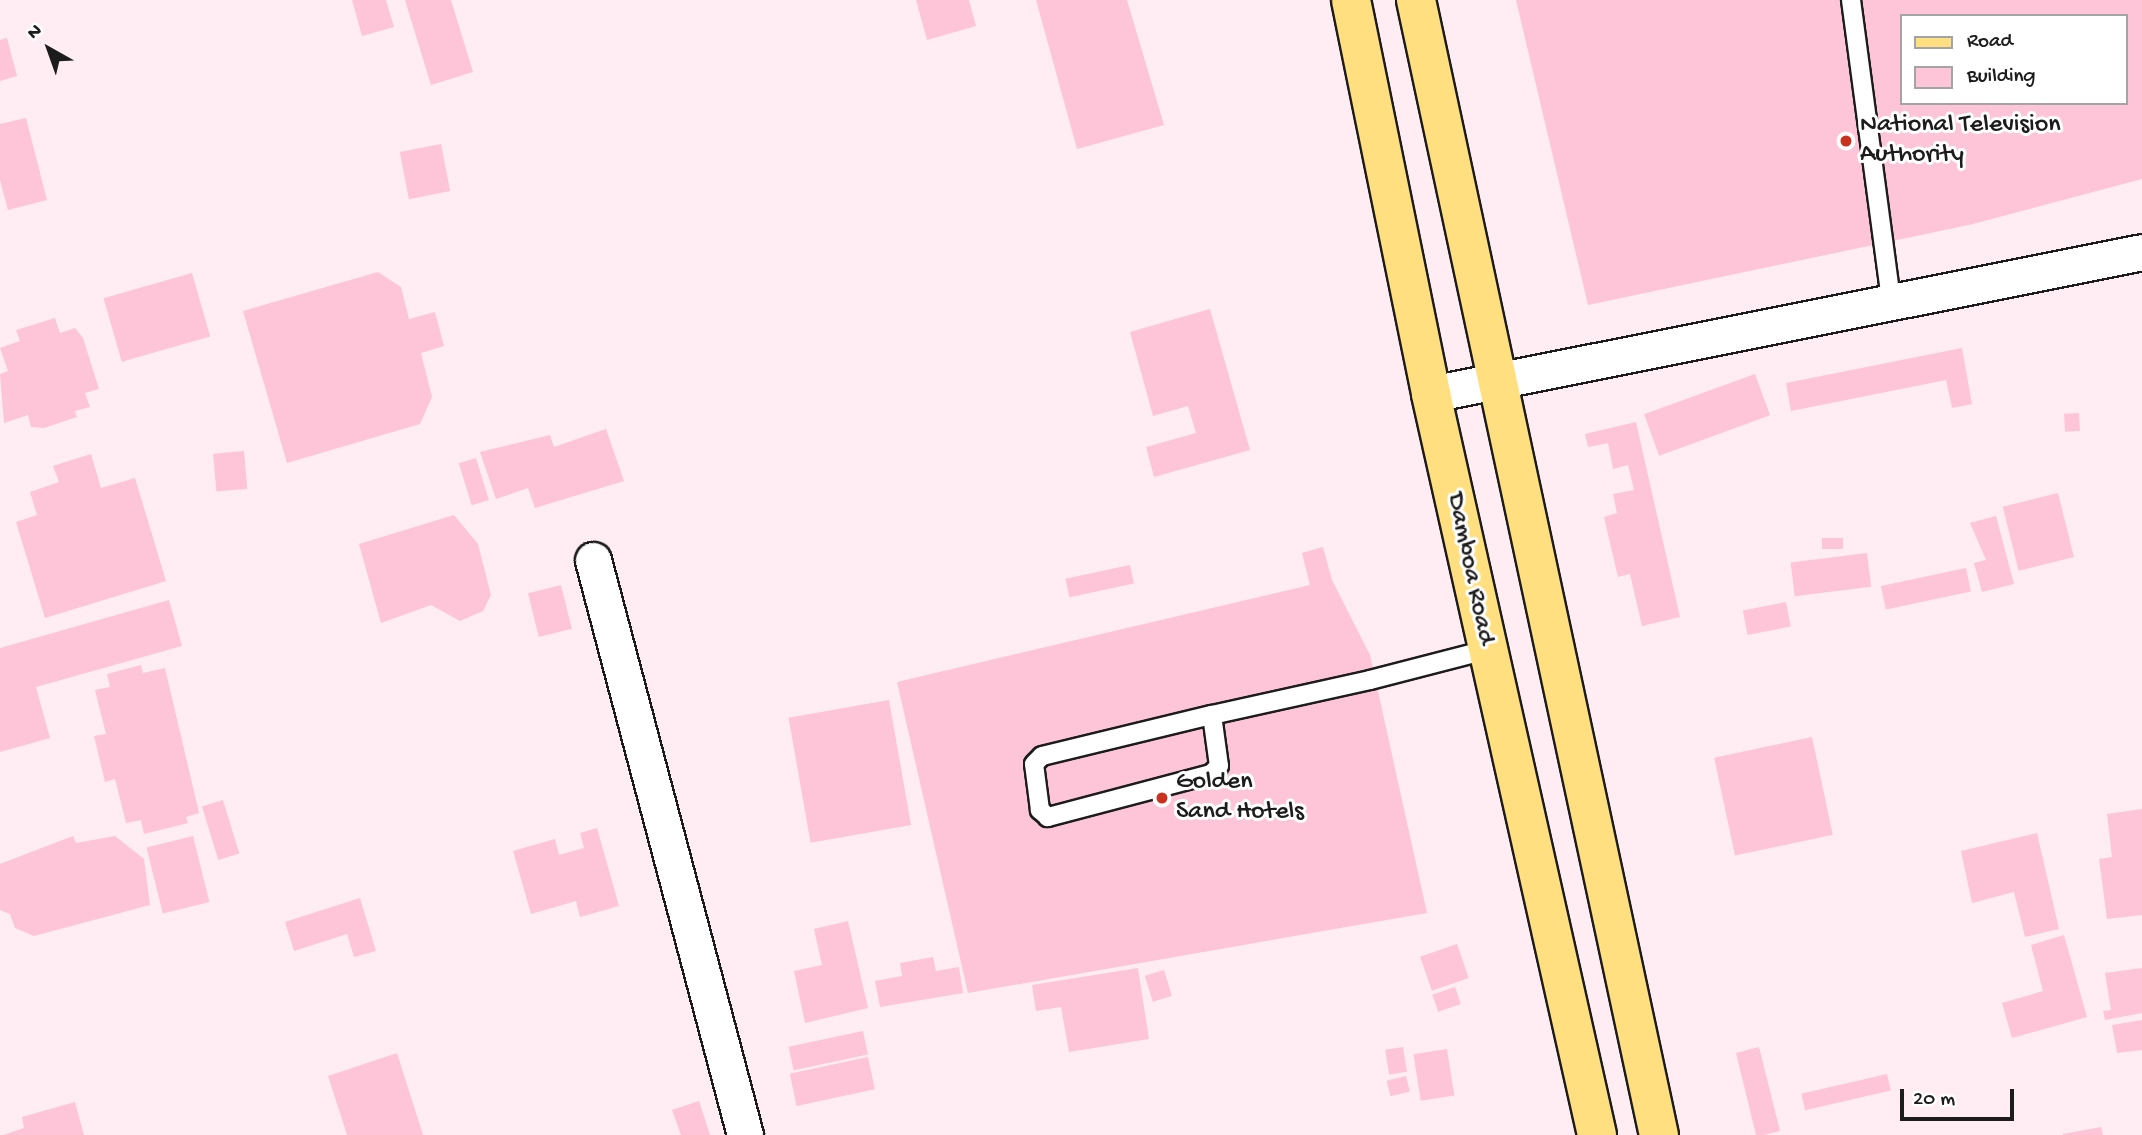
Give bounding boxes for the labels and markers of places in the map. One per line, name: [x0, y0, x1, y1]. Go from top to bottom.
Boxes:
place label: National Television Authority: [1860, 110, 2061, 172]
marker: National Television Authority: [1838, 133, 1854, 149]
place label: Golden Sand Hotels: [1176, 767, 1304, 828]
marker: Golden Sand Hotels: [1154, 790, 1170, 806]

